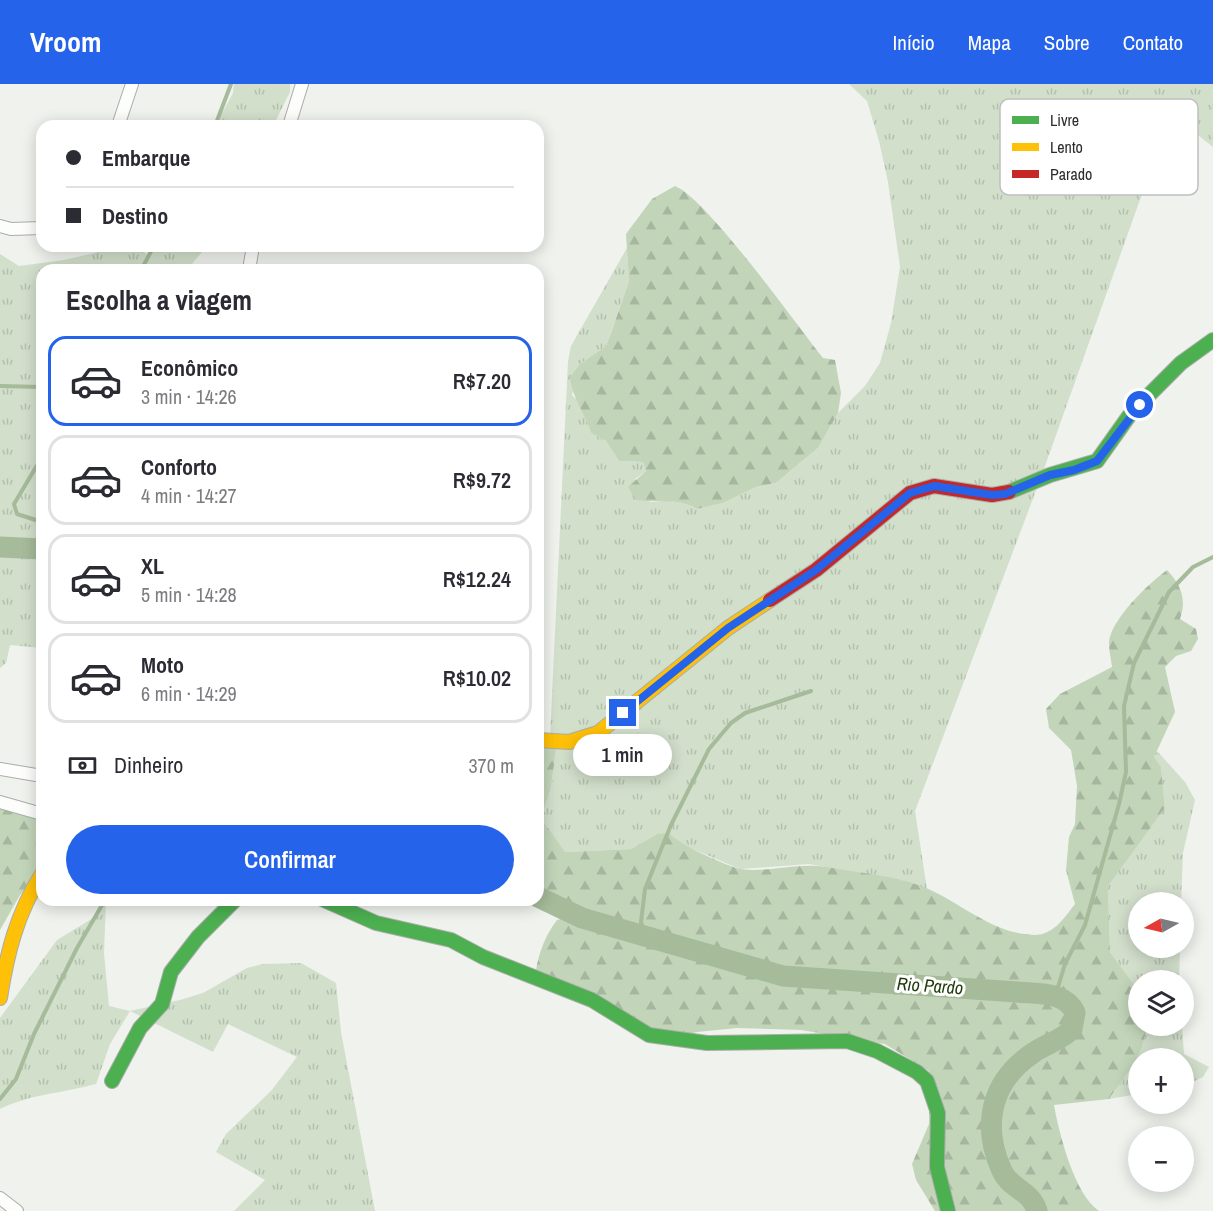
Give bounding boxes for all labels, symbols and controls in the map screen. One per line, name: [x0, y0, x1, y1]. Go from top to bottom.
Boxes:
text: Vroom: [30, 23, 101, 61]
text: Início: [893, 28, 935, 57]
text: Mapa: [968, 28, 1011, 57]
text: Sobre: [1044, 28, 1090, 57]
text: Contato: [1123, 28, 1183, 57]
legend: [1000, 99, 1198, 195]
text: Livre: [1050, 109, 1079, 131]
text: Lento: [1050, 136, 1083, 158]
text: Embarque: [102, 143, 190, 173]
text: Parado: [1050, 163, 1092, 185]
text: Destino: [102, 201, 168, 231]
text: Escolha a viagem: [66, 282, 252, 318]
text: Econômico: [141, 353, 238, 383]
icon: car: [69, 354, 123, 408]
text: R$7.20: [453, 366, 511, 396]
text: 3 min · 14:26: [141, 383, 237, 410]
route start: [1126, 391, 1153, 418]
text: Conforto: [141, 452, 217, 482]
icon: car: [69, 453, 123, 507]
text: R$9.72: [453, 465, 511, 495]
text: 4 min · 14:27: [141, 482, 237, 509]
text: XL: [141, 551, 164, 581]
icon: car: [69, 552, 123, 606]
text: R$12.24: [443, 564, 511, 594]
text: 5 min · 14:28: [141, 581, 237, 608]
text: Moto: [141, 650, 184, 680]
icon: car: [69, 651, 123, 705]
text: R$10.02: [443, 663, 511, 693]
text: 6 min · 14:29: [141, 680, 237, 707]
route end: [609, 699, 636, 726]
callout: 1 min: [574, 734, 672, 776]
text: 1 min: [601, 741, 644, 768]
icon: cash: [66, 749, 99, 782]
text: Dinheiro: [114, 750, 183, 780]
text: 370 m: [468, 752, 514, 779]
button: Confirmar: [66, 825, 514, 894]
north arrow: [1128, 892, 1194, 958]
map controls: [1128, 892, 1194, 1192]
button: layers: [1128, 970, 1194, 1036]
water label: Rio Pardo: [896, 971, 964, 1000]
button: +: [1128, 1048, 1194, 1114]
button: −: [1128, 1126, 1194, 1192]

